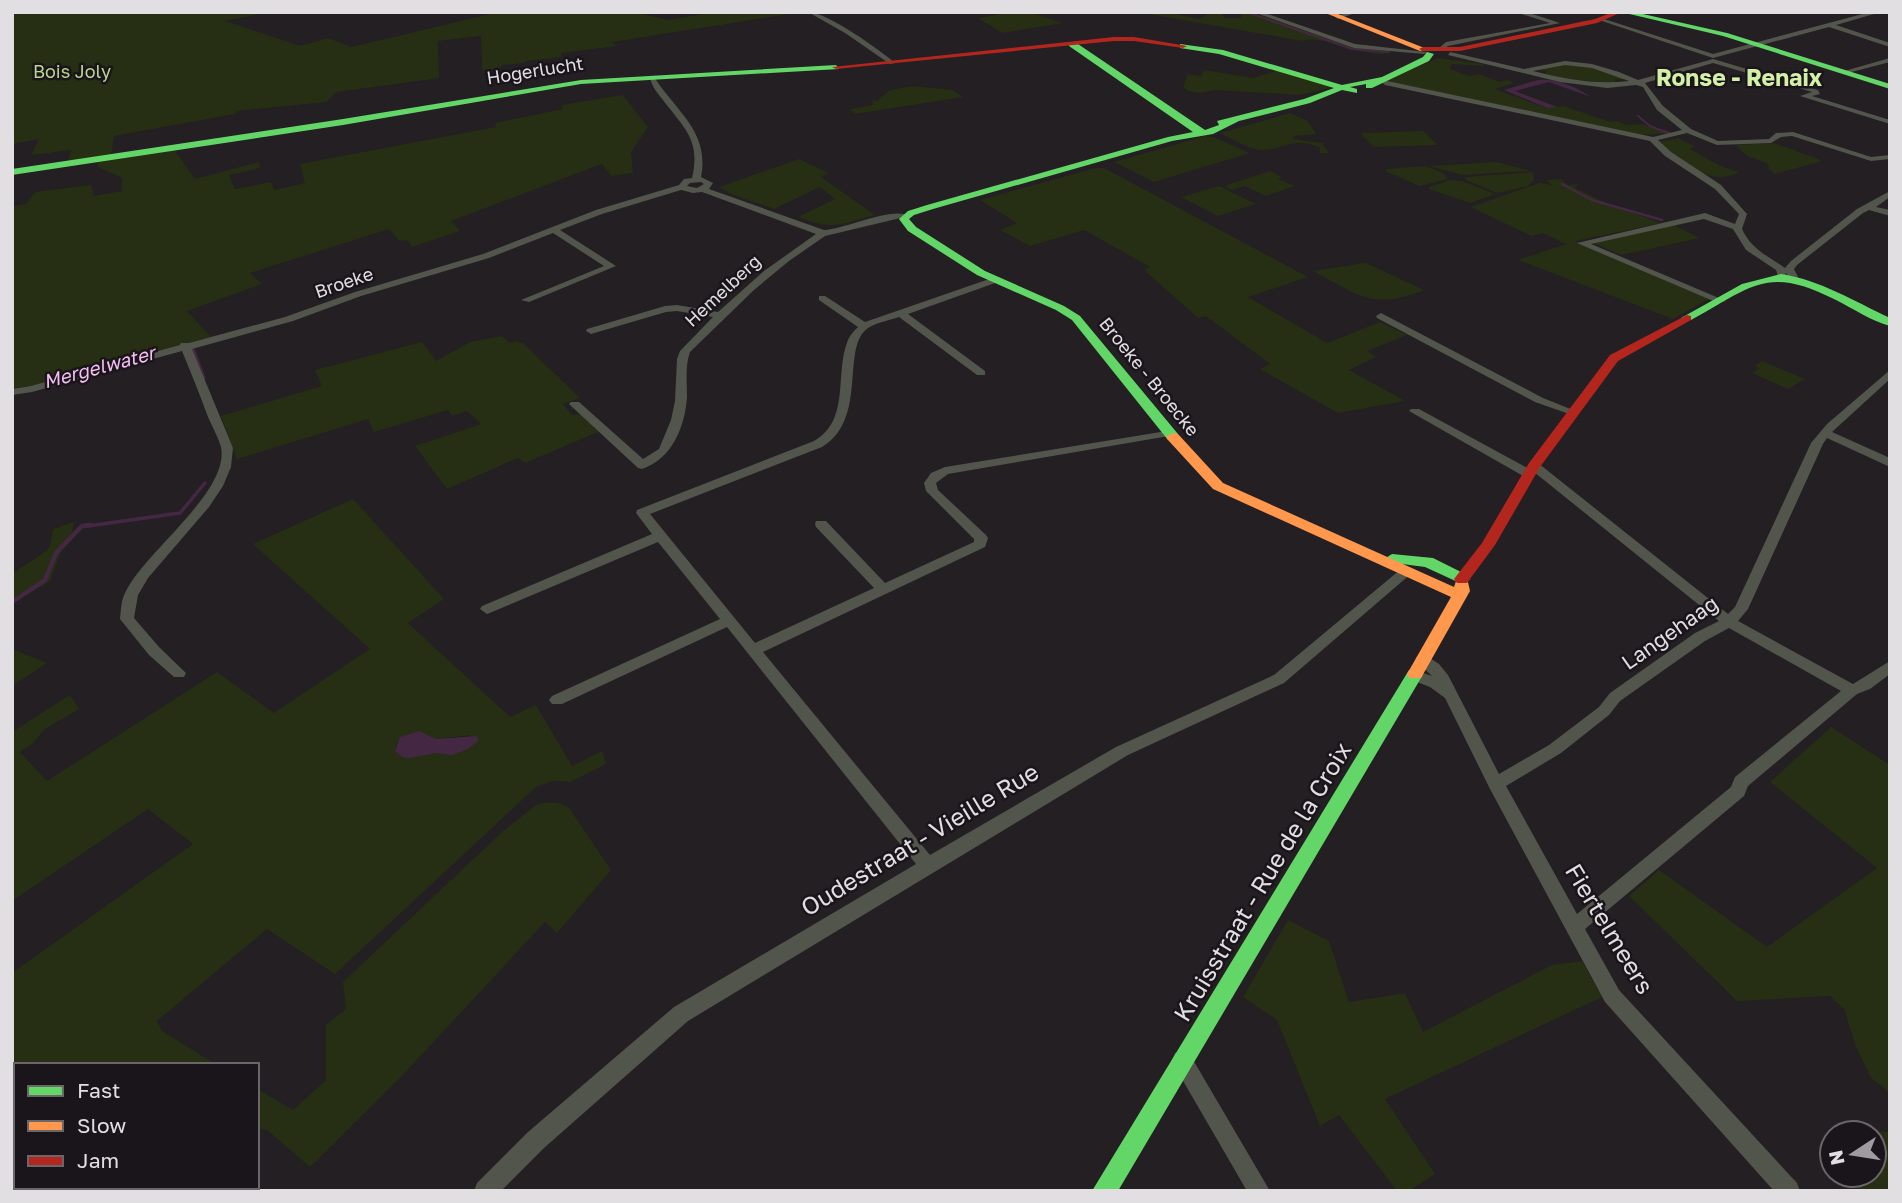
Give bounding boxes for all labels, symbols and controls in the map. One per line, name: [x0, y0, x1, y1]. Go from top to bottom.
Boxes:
street label: Hogerlucht: [485, 52, 585, 89]
park label: Bois Joly: [33, 60, 111, 82]
district label: Ronse - Renaix: [1656, 63, 1823, 91]
street label: Hemelberg: [680, 250, 765, 331]
street label: Broeke: [312, 262, 376, 302]
street label: Broeke - Broecke: [1095, 313, 1204, 440]
water label: Mergelwater: [40, 340, 160, 392]
street label: Langehaag: [1616, 590, 1723, 675]
street label: Kruisstraat - Rue de la Croix: [1167, 736, 1357, 1026]
street label: Oudestraat - Vieille Rue: [795, 756, 1043, 921]
street label: Fiertelmeers: [1560, 858, 1661, 999]
legend: [14, 1063, 259, 1189]
text: Fast: [77, 1077, 120, 1103]
text: Slow: [77, 1112, 126, 1138]
north arrow: [1818, 1119, 1888, 1189]
text: Jam: [77, 1147, 119, 1173]
text: N: [1823, 1148, 1849, 1167]

